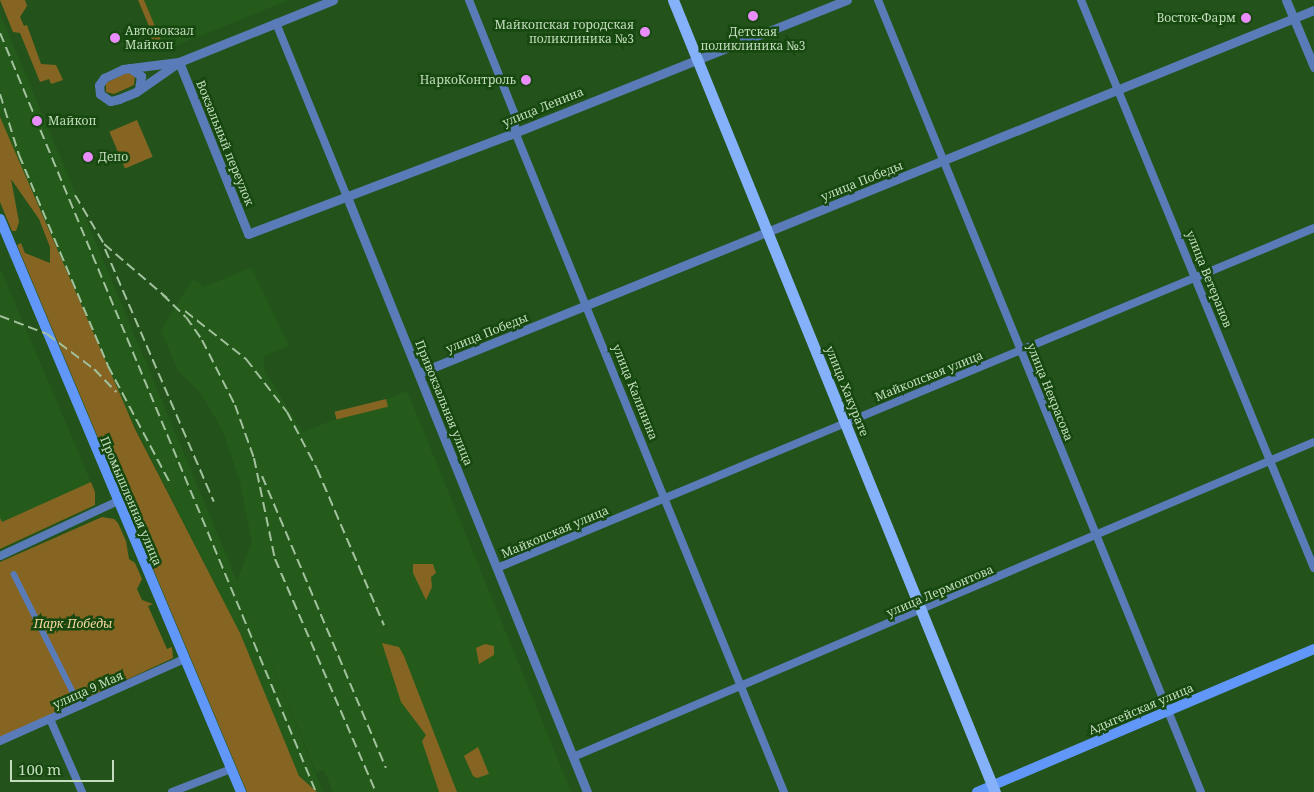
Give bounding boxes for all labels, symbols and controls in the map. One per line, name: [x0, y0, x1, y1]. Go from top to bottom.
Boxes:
marker: Детская поликлиника №3: [746, 9, 760, 23]
place label: Восток-Фарм: [1157, 11, 1236, 25]
marker: Восток-Фарм: [1240, 12, 1252, 24]
place label: Майкопская городская поликлиника №3: [495, 18, 634, 46]
place label: Автовокзал Майкоп: [125, 24, 194, 52]
marker: Майкопская городская поликлиника №3: [638, 25, 652, 39]
place label: Детская поликлиника №3: [700, 25, 806, 53]
marker: Автовокзал Майкоп: [109, 32, 121, 44]
place label: НаркоКонтроль: [420, 73, 516, 87]
marker: НаркоКонтроль: [520, 74, 532, 86]
street label: Вокзальный переулок: [193, 78, 257, 208]
street label: улица Ленина: [500, 84, 586, 130]
marker: Майкоп: [30, 114, 44, 128]
place label: Майкоп: [48, 114, 96, 128]
place label: Депо: [98, 150, 128, 164]
marker: Депо: [82, 151, 94, 163]
street label: улица Победы: [819, 158, 905, 204]
street label: улица Ветеранов: [1183, 228, 1235, 330]
street label: улица Победы: [444, 310, 530, 356]
street label: Привокзальная улица: [412, 338, 476, 468]
street label: улица Некрасова: [1024, 341, 1076, 443]
street label: улица Калинина: [609, 342, 661, 442]
street label: улица Хакурате: [822, 344, 872, 438]
street label: Майкопская улица: [873, 348, 985, 404]
street label: Промышленная улица: [97, 434, 165, 568]
street label: Майкопская улица: [499, 503, 611, 561]
street label: улица Лермонтова: [884, 562, 996, 620]
park label: Парк Победы: [34, 617, 112, 631]
street label: улица 9 Мая: [51, 668, 125, 712]
street label: Адыгейская улица: [1086, 680, 1196, 738]
scale bar: [12, 750, 116, 782]
text: 100 m: [18, 759, 61, 779]

